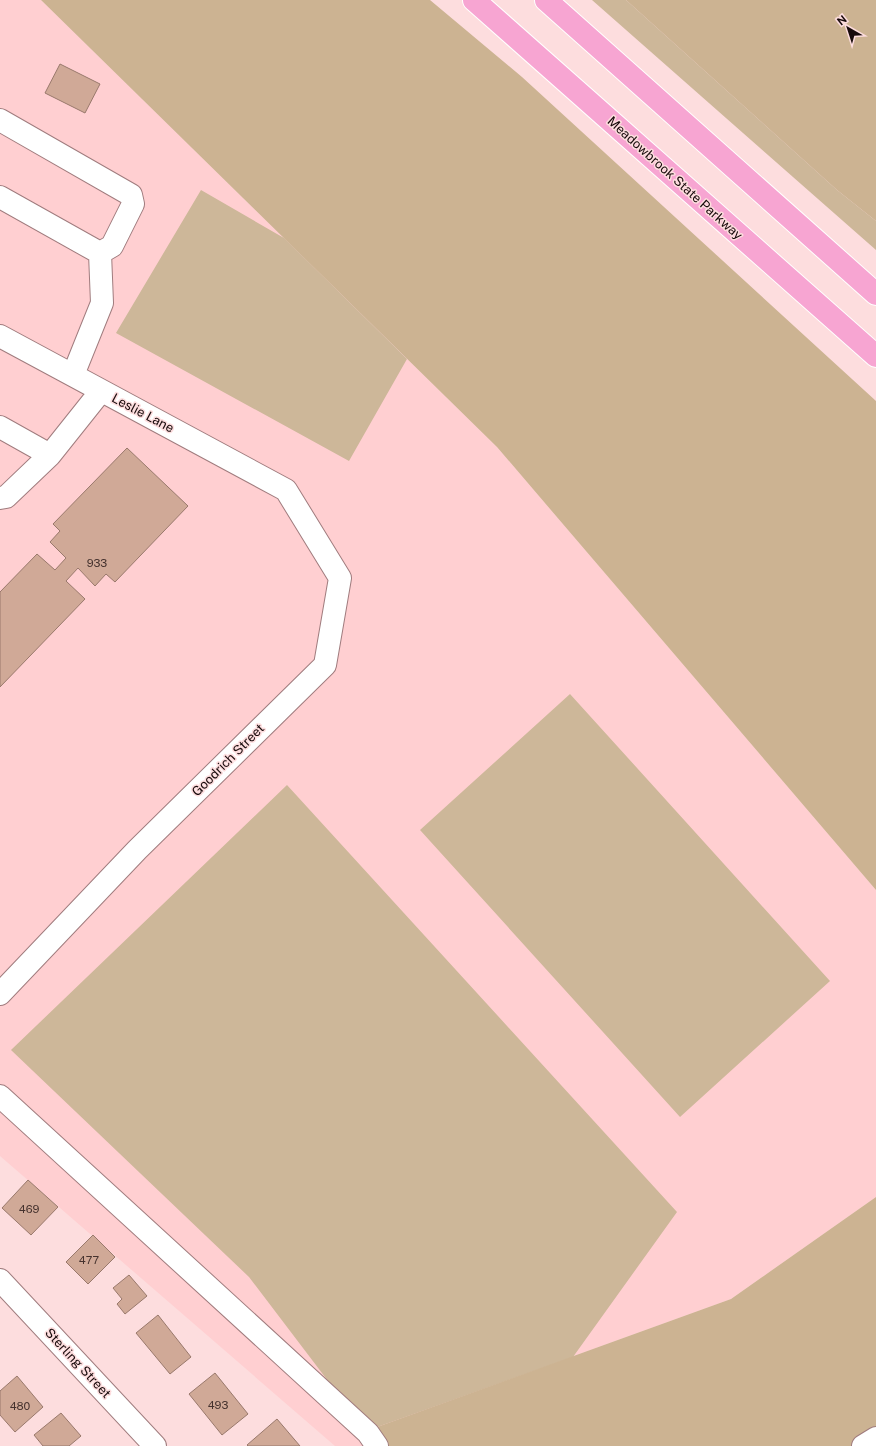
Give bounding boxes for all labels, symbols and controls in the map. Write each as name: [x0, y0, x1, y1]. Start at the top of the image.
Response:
north arrow: [828, 8, 868, 48]
text: N: [835, 13, 849, 28]
street label: Meadowbrook State Parkway: [604, 113, 746, 243]
street label: Leslie Lane: [109, 390, 177, 436]
house number: 933: [87, 557, 107, 569]
street label: Goodrich Street: [189, 721, 267, 799]
house number: 469: [19, 1203, 39, 1215]
house number: 477: [79, 1254, 100, 1266]
street label: Sterling Street: [42, 1325, 114, 1401]
house number: 493: [208, 1399, 228, 1411]
house number: 480: [10, 1400, 31, 1412]

